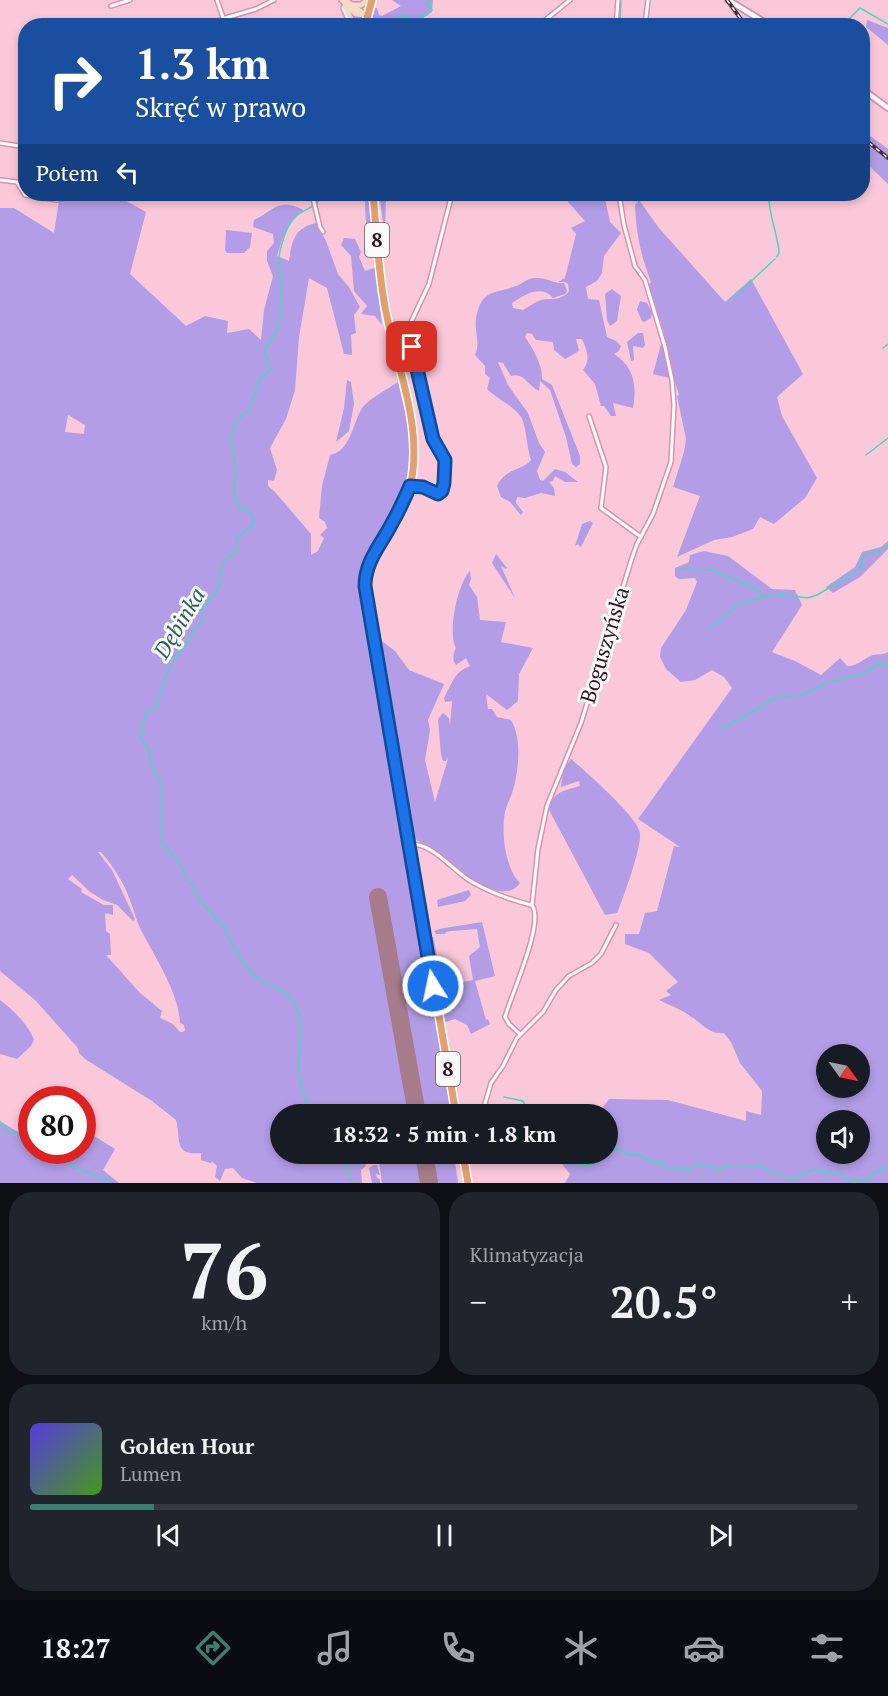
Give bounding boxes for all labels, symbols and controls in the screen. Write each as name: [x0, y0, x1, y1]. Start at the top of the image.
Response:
text: 1.3 km: [135, 35, 270, 91]
icon: right: [36, 42, 114, 120]
text: Skręć w prawo: [135, 89, 306, 125]
icon: left: [111, 156, 144, 189]
text: Potem: [36, 158, 99, 187]
road number: 8: [365, 223, 389, 257]
pin: [386, 321, 437, 372]
icon: arrive: [395, 330, 428, 363]
water label: Dębinka: [146, 582, 211, 664]
street label: Boguszyńska: [573, 583, 635, 706]
position arrow: [401, 954, 465, 1018]
north arrow: [816, 1044, 870, 1098]
map controls: [816, 1044, 870, 1164]
road number: 8: [436, 1052, 460, 1086]
speed limit sign: 80: [18, 1086, 96, 1164]
button: sound: [816, 1110, 870, 1164]
text: 18:32 · 5 min · 1.8 km: [332, 1119, 556, 1148]
text: 76: [180, 1218, 268, 1321]
text: Klimatyzacja: [470, 1241, 584, 1268]
text: 20.5°: [610, 1271, 718, 1331]
text: −: [470, 1280, 487, 1323]
text: +: [840, 1280, 858, 1323]
text: km/h: [201, 1309, 247, 1336]
text: Golden Hour: [120, 1431, 254, 1460]
text: Lumen: [120, 1460, 182, 1487]
icon: previous: [152, 1519, 185, 1552]
icon: pause: [428, 1519, 461, 1552]
icon: next: [704, 1519, 737, 1552]
icon: directions: [192, 1627, 234, 1669]
icon: music: [314, 1627, 356, 1669]
icon: phone: [437, 1627, 479, 1669]
icon: climate: [560, 1627, 602, 1669]
icon: car: [683, 1627, 725, 1669]
icon: filters: [806, 1627, 848, 1669]
text: 18:27: [40, 1630, 111, 1666]

